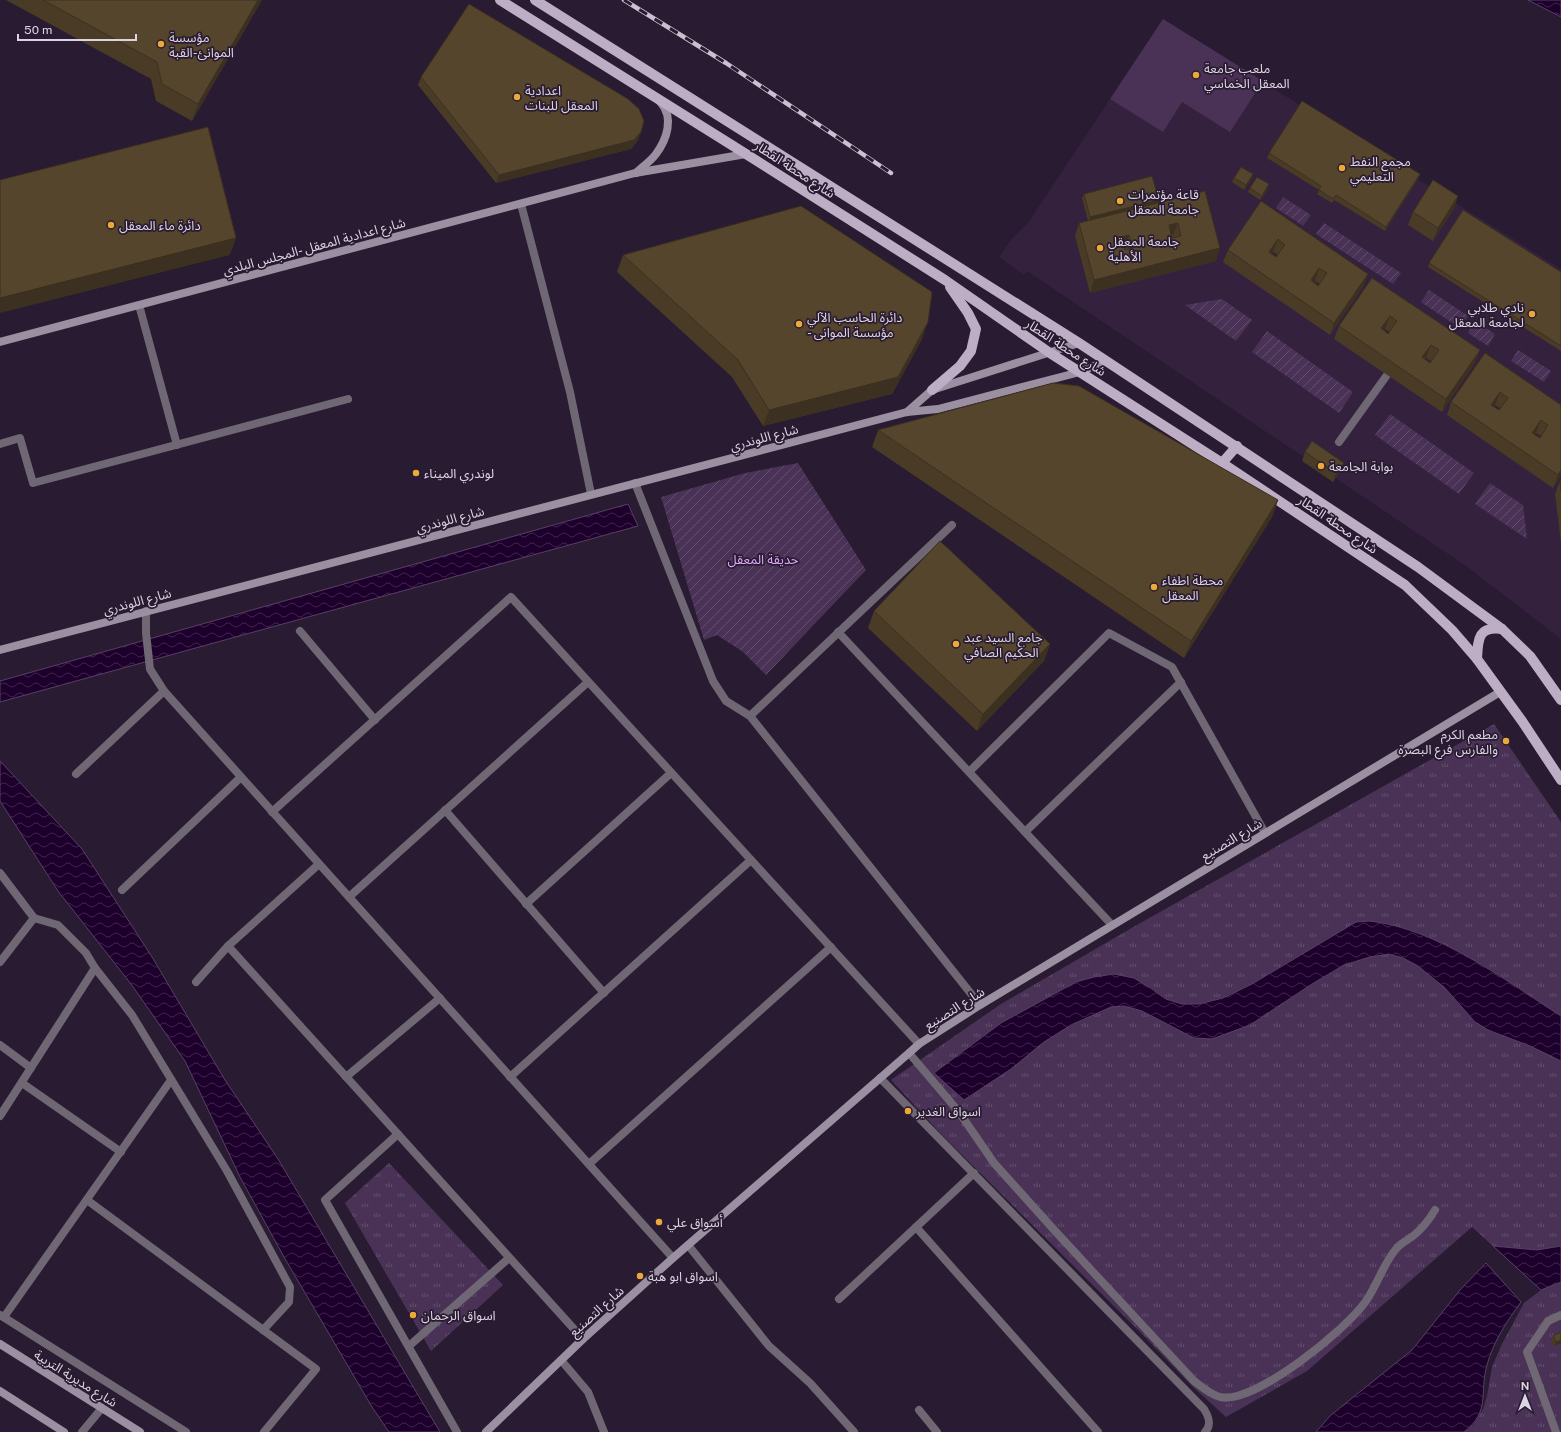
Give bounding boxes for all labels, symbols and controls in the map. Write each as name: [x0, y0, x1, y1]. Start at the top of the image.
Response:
scale bar: [18, 16, 136, 42]
text: 50 m: [24, 23, 52, 37]
place label: مؤسسة الموانئ-القبة: [169, 30, 234, 61]
marker: مؤسسة الموانئ-القبة: [156, 39, 166, 49]
place label: ملعب جامعة المعقل الخماسي: [1204, 61, 1290, 94]
marker: ملعب جامعة المعقل الخماسي: [1191, 70, 1201, 80]
place label: اعدادية المعقل للبنات: [525, 83, 598, 114]
marker: اعدادية المعقل للبنات: [512, 92, 522, 102]
street label: شارع محطة القطار: [749, 137, 838, 204]
place label: مجمع النفط التعليمي: [1350, 154, 1411, 187]
marker: مجمع النفط التعليمي: [1337, 163, 1347, 173]
place label: قاعة مؤتمرات جامعة المعقل: [1128, 187, 1200, 218]
marker: قاعة مؤتمرات جامعة المعقل: [1115, 196, 1125, 206]
street label: شارع اعدادية المعقل -المجلس البلدي: [221, 215, 408, 281]
place label: دائرة ماء المعقل: [119, 218, 201, 234]
marker: دائرة ماء المعقل: [106, 220, 116, 230]
place label: جامعة المعقل الأهلية: [1108, 234, 1180, 264]
marker: جامعة المعقل الأهلية: [1095, 243, 1105, 253]
place label: نادي طلابي لجامعة المعقل: [1449, 300, 1524, 331]
marker: نادي طلابي لجامعة المعقل: [1527, 309, 1537, 319]
place label: دائرة الحاسب الآلي - مؤسسة الموانى: [807, 310, 903, 341]
street label: شارع محطة القطار: [1020, 315, 1109, 382]
marker: دائرة الحاسب الآلي - مؤسسة الموانى: [794, 319, 804, 329]
street label: شارع اللوندري: [728, 421, 801, 457]
place label: بوابة الجامعة: [1329, 459, 1393, 474]
marker: بوابة الجامعة: [1316, 461, 1326, 471]
place label: لوندري الميناء: [424, 466, 494, 484]
marker: لوندري الميناء: [411, 468, 421, 478]
street label: شارع محطة القطار: [1292, 492, 1380, 559]
street label: شارع اللوندري: [414, 503, 487, 539]
park label: حديقة المعقل: [727, 552, 799, 568]
place label: محطة اطفاء المعقل: [1162, 573, 1223, 604]
marker: محطة اطفاء المعقل: [1149, 582, 1159, 592]
street label: شارع اللوندري: [101, 585, 174, 621]
place label: جامع السيد عبد الحكيم الصافي: [964, 630, 1043, 663]
marker: جامع السيد عبد الحكيم الصافي: [951, 639, 961, 649]
place label: مطعم الكرم والفارس فرع البصرة: [1398, 727, 1498, 760]
marker: مطعم الكرم والفارس فرع البصرة: [1501, 736, 1511, 746]
street label: شارع التصنيع: [1198, 815, 1266, 866]
street label: شارع التصنيع: [921, 984, 989, 1035]
place label: اسواق الغدير: [915, 1104, 981, 1119]
marker: اسواق الغدير: [903, 1106, 913, 1116]
place label: أسواق علي: [667, 1214, 723, 1233]
marker: أسواق علي: [654, 1217, 664, 1227]
place label: اسواق ابو هبة: [648, 1269, 718, 1284]
marker: اسواق ابو هبة: [635, 1271, 645, 1281]
street label: شارع التصنيع: [566, 1283, 629, 1342]
place label: اسواق الرحمان: [421, 1308, 496, 1324]
marker: اسواق الرحمان: [408, 1310, 418, 1320]
street label: شارع مديرية التربية: [30, 1347, 120, 1412]
north arrow: [1505, 1376, 1545, 1416]
text: N: [1521, 1380, 1529, 1392]

